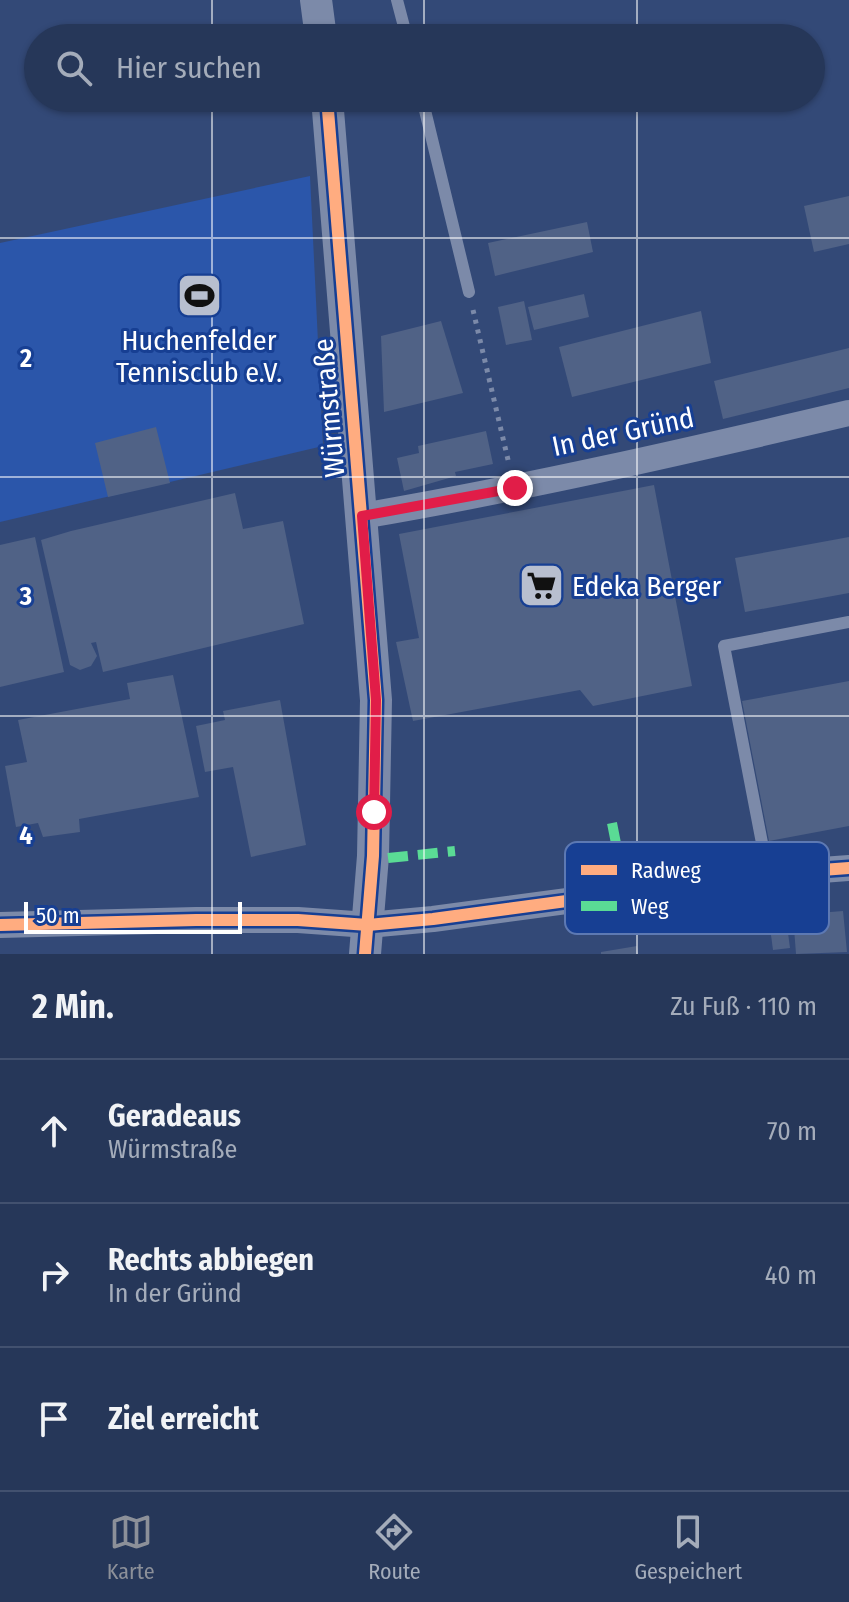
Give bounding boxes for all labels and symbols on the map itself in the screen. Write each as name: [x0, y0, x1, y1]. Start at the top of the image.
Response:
sports icon: Huchenfelder Tennisclub e.V.: [175, 271, 223, 319]
place label: Huchenfelder Tennisclub e.V.: [116, 324, 282, 389]
street label: Würmstraße: [306, 337, 352, 479]
text: 2: [19, 343, 32, 374]
street label: In der Gründ: [549, 401, 697, 463]
route end: [497, 470, 533, 506]
supermarket icon: Edeka Berger: [517, 562, 565, 610]
place label: Edeka Berger: [572, 570, 721, 603]
text: 3: [19, 581, 32, 612]
route start: [356, 794, 392, 830]
text: 4: [19, 820, 33, 851]
legend: [565, 842, 829, 934]
text: Radweg: [631, 857, 702, 884]
text: Weg: [631, 893, 669, 920]
scale bar: [24, 898, 242, 934]

